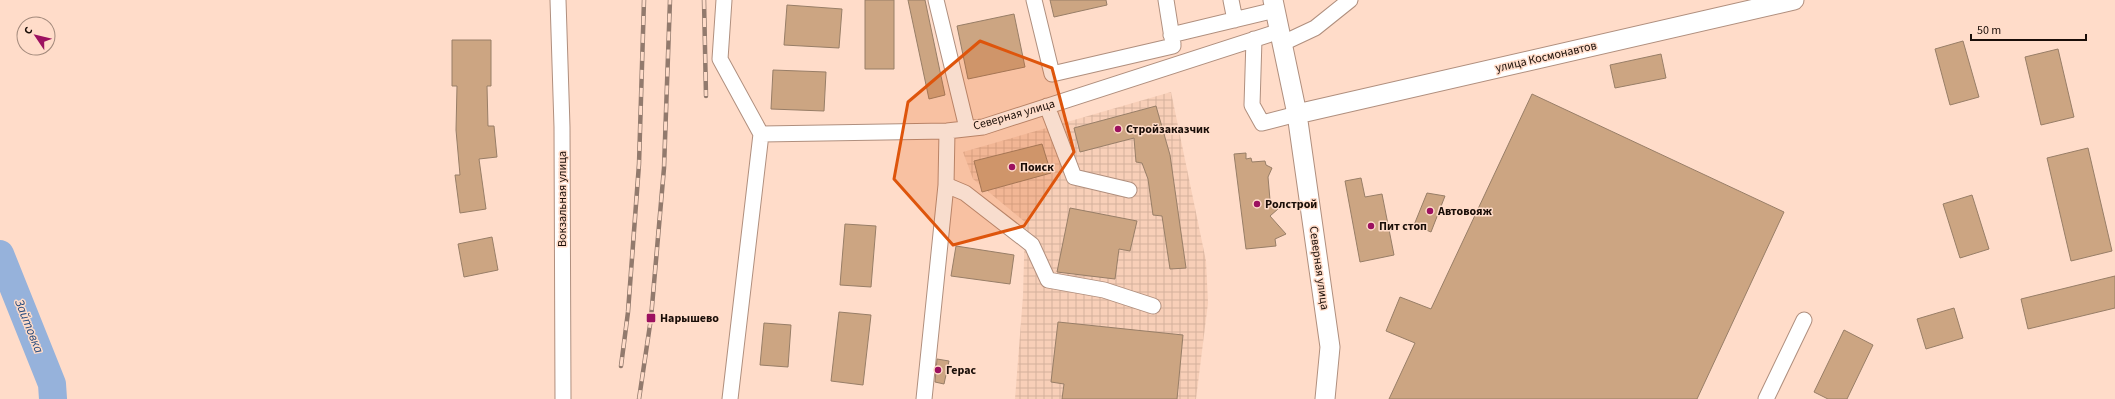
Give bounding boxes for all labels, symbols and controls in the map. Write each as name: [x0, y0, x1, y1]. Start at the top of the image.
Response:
north arrow: [16, 16, 56, 56]
scale bar: [1971, 16, 2086, 42]
text: 50 m: [1977, 22, 2001, 39]
text: С: [20, 23, 37, 37]
street label: улица Космонавтов: [1494, 37, 1598, 77]
street label: Северная улица: [971, 95, 1057, 135]
place label: Стройзаказчик: [1126, 121, 1210, 138]
marker: Стройзаказчик: [1113, 124, 1123, 134]
street label: Вокзальная улица: [554, 151, 571, 247]
place label: Поиск: [1020, 159, 1054, 176]
marker: Поиск: [1007, 162, 1017, 172]
place label: Ролстрой: [1265, 196, 1317, 213]
marker: Ролстрой: [1252, 199, 1262, 209]
place label: Автовояж: [1437, 203, 1493, 220]
marker: Автовояж: [1425, 206, 1435, 216]
place label: Пит стоп: [1379, 218, 1427, 235]
marker: Пит стоп: [1366, 221, 1376, 231]
street label: Северная улица: [1305, 225, 1333, 311]
water label: Зайтовка: [10, 296, 48, 356]
place label: Нарышево: [660, 310, 719, 327]
marker: Нарышево: [645, 312, 657, 324]
place label: Герас: [946, 362, 976, 379]
marker: Герас: [933, 365, 943, 375]

